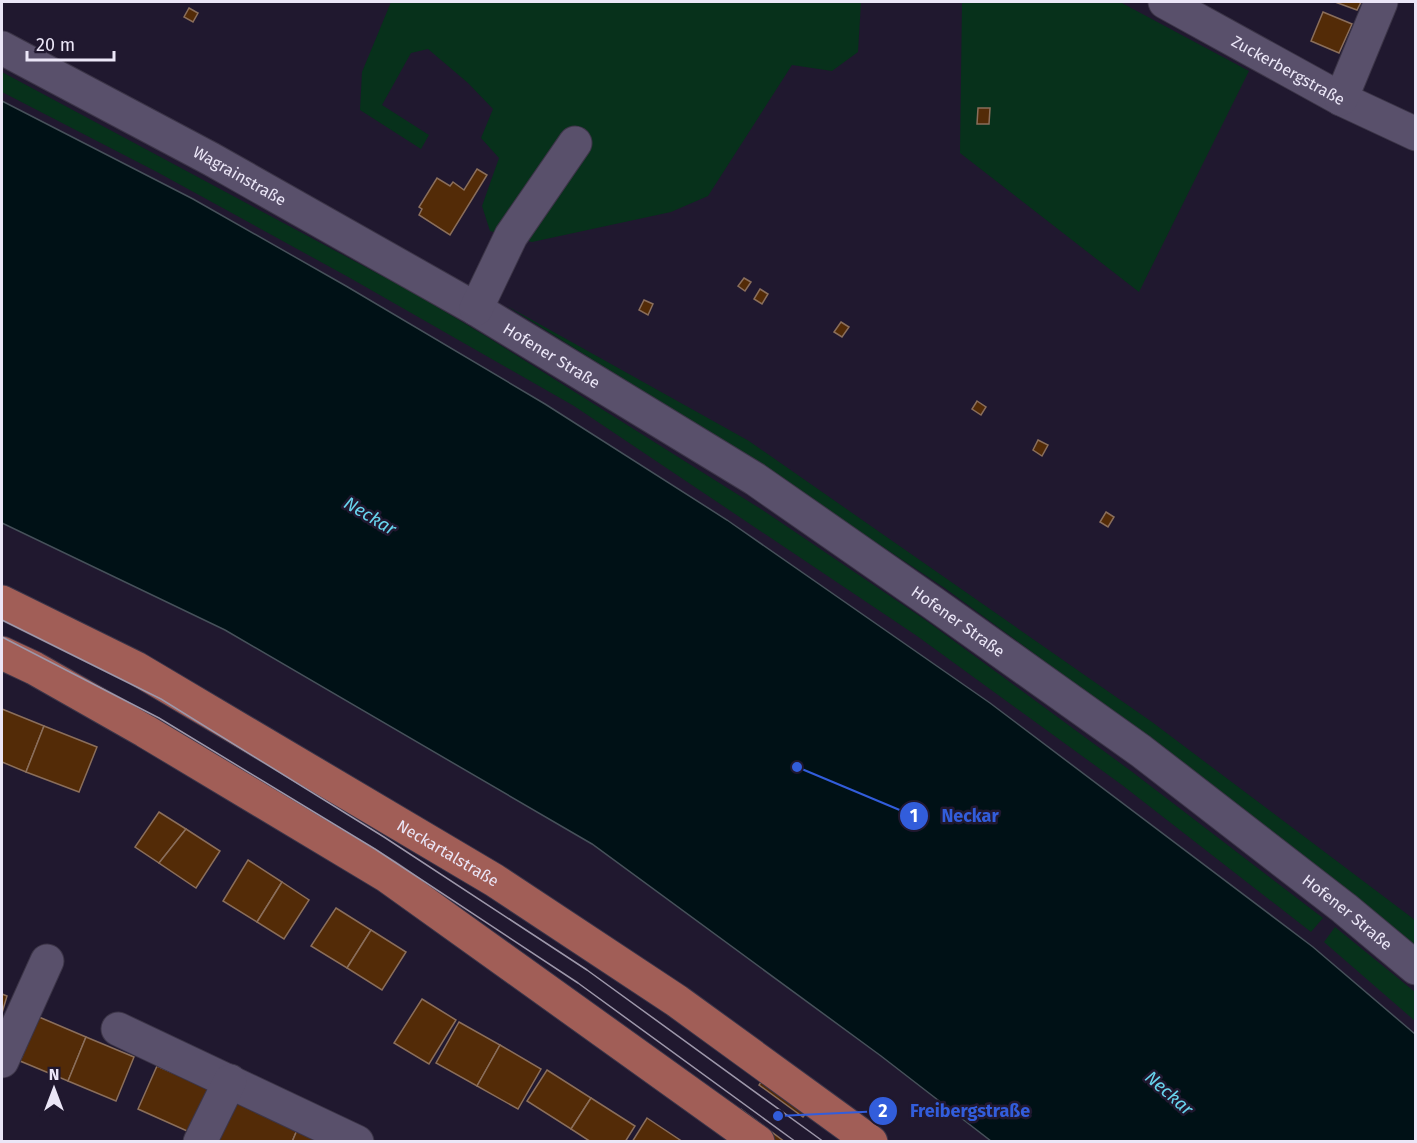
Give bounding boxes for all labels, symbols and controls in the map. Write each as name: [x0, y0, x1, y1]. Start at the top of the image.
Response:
scale bar: [27, 24, 114, 62]
street label: Zuckerbergstraße: [1229, 31, 1348, 109]
text: 20 m: [36, 34, 75, 56]
street label: Wagrainstraße: [190, 142, 290, 209]
street label: Hofener Straße: [500, 319, 604, 392]
water label: Neckar: [340, 492, 401, 541]
street label: Hofener Straße: [908, 582, 1009, 661]
callout: Neckar: [899, 798, 1010, 834]
text: 1: [910, 805, 918, 827]
text: Neckar: [941, 805, 999, 827]
street label: Neckartalstraße: [394, 815, 502, 890]
street label: Hofener Straße: [1299, 870, 1396, 954]
north arrow: [24, 1059, 84, 1119]
text: N: [49, 1065, 59, 1084]
water label: Neckar: [1140, 1066, 1199, 1121]
callout: Freibergstraße: [868, 1093, 1042, 1129]
text: 2: [878, 1100, 888, 1122]
text: Freibergstraße: [910, 1100, 1030, 1122]

